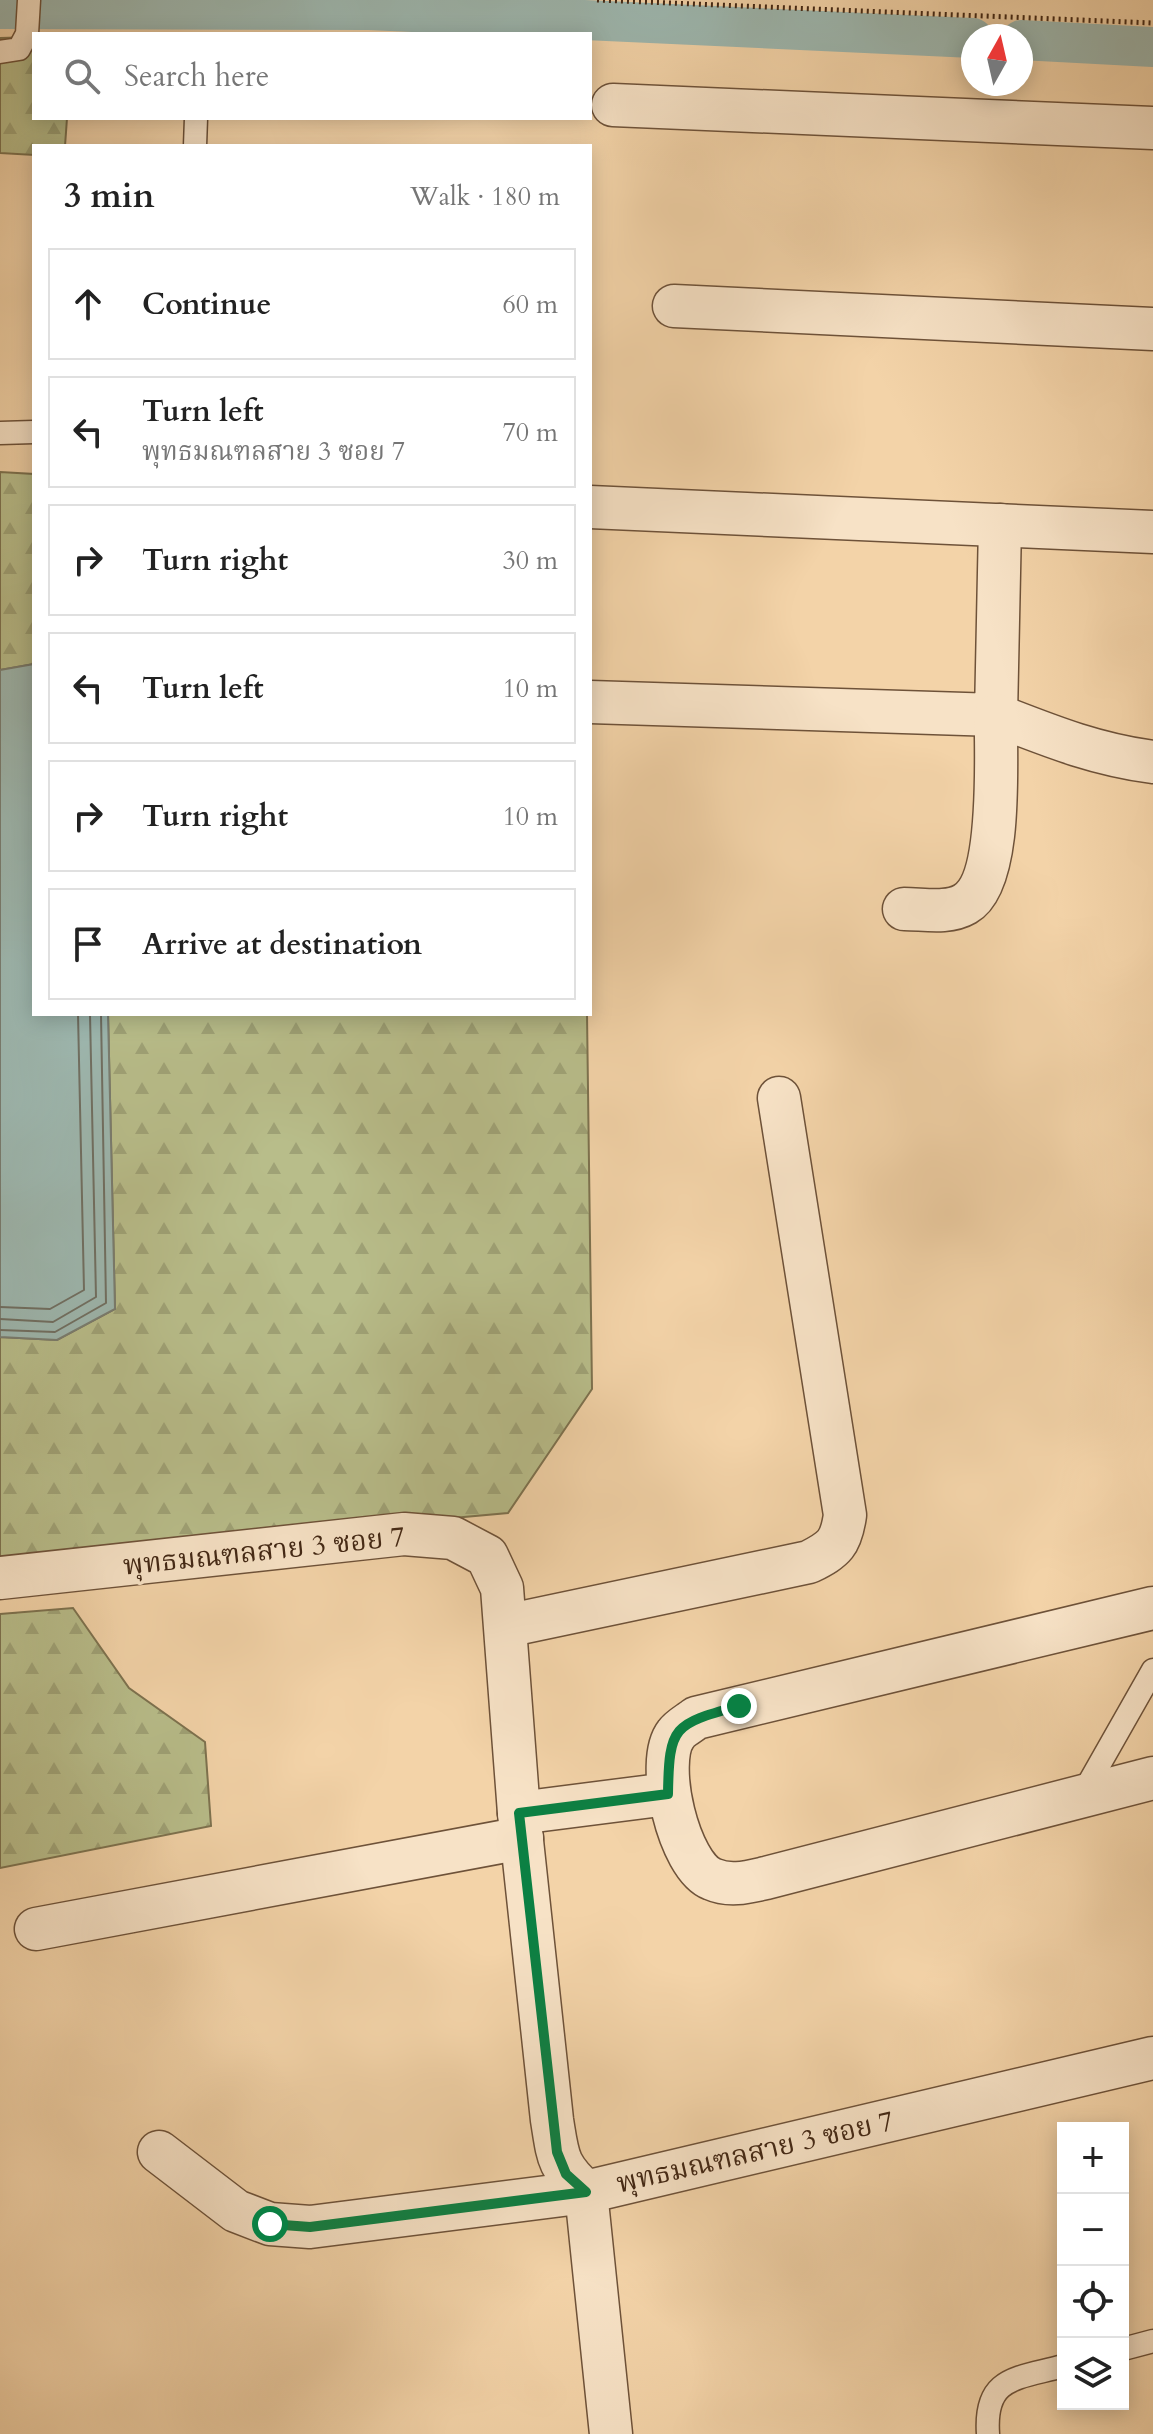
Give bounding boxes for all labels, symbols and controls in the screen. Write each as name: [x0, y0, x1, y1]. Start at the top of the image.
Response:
north arrow: [961, 24, 1033, 96]
search box: [32, 32, 592, 120]
icon: search: [60, 54, 104, 98]
text: Search here: [124, 56, 269, 97]
text: 3 min: [64, 173, 155, 219]
text: Walk · 180 m: [410, 179, 560, 214]
icon: ahead: [66, 282, 110, 326]
text: Continue: [142, 284, 271, 325]
text: 60 m: [502, 287, 558, 322]
text: Turn left: [142, 391, 264, 432]
icon: left: [66, 410, 110, 454]
text: 70 m: [502, 415, 558, 450]
text: พุทธมณฑลสาย 3 ซอย 7: [142, 434, 405, 469]
icon: right: [66, 538, 110, 582]
text: Turn right: [142, 540, 288, 581]
text: 30 m: [502, 543, 558, 578]
icon: left: [66, 666, 110, 710]
text: Turn left: [142, 668, 264, 709]
text: 10 m: [502, 671, 558, 706]
icon: right: [66, 794, 110, 838]
text: Turn right: [142, 796, 288, 837]
text: 10 m: [502, 799, 558, 834]
icon: arrive: [66, 922, 110, 966]
text: Arrive at destination: [142, 924, 422, 965]
street label: พุทธมณฑลสาย 3 ซอย 7: [121, 1517, 407, 1585]
route end: [721, 1688, 757, 1724]
street label: พุทธมณฑลสาย 3 ซอย 7: [613, 2102, 897, 2202]
map controls: [1057, 2122, 1129, 2410]
button: +: [1057, 2122, 1129, 2194]
button: −: [1057, 2194, 1129, 2266]
route start: [252, 2206, 288, 2242]
button: locate: [1057, 2266, 1129, 2338]
button: layers: [1057, 2338, 1129, 2410]

